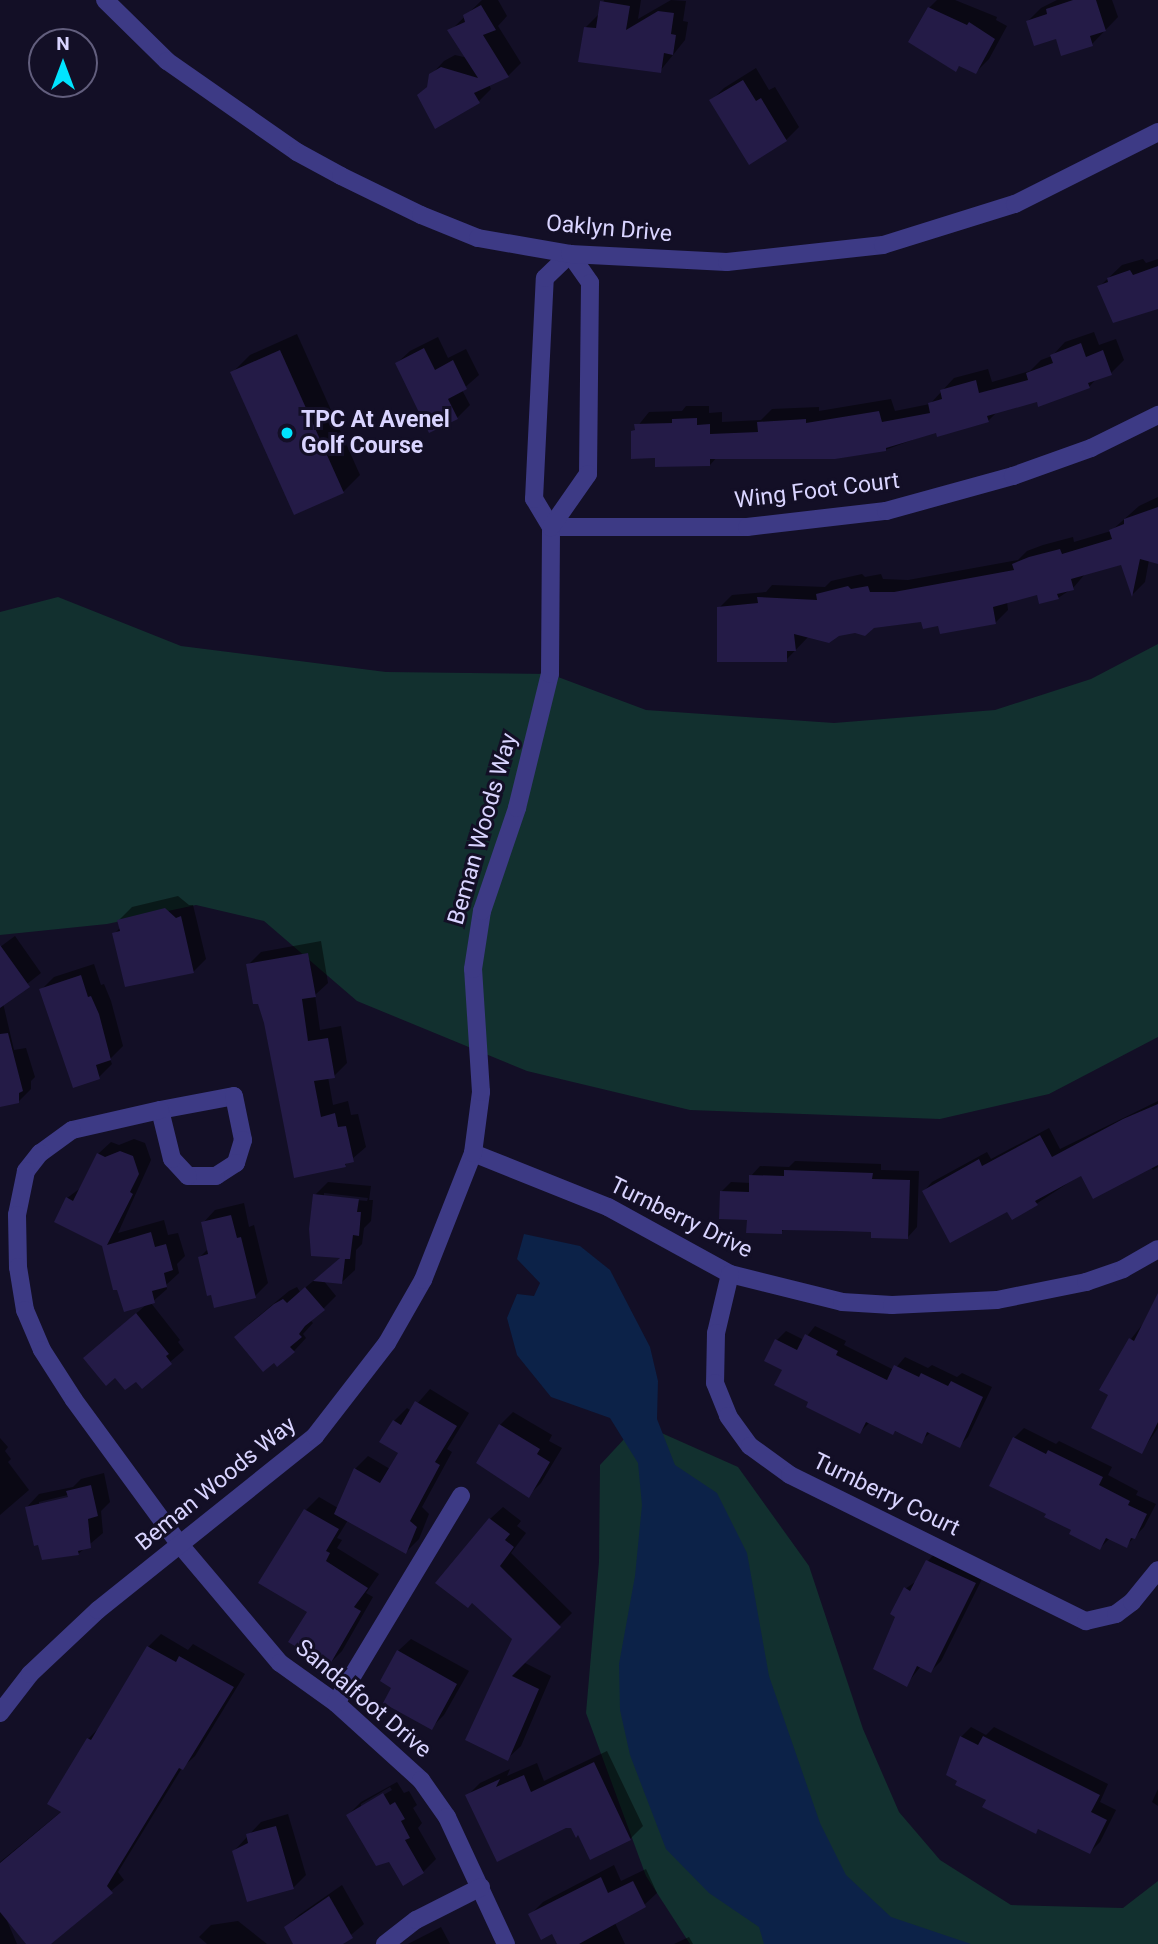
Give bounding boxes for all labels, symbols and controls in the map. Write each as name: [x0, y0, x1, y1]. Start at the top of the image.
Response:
north arrow: [28, 28, 98, 98]
text: N: [56, 32, 70, 55]
street label: Oaklyn Drive: [545, 210, 673, 248]
place label: TPC At Avenel Golf Course: [301, 406, 450, 460]
marker: TPC At Avenel Golf Course: [279, 425, 295, 441]
street label: Wing Foot Court: [733, 467, 901, 515]
street label: Beman Woods Way: [442, 730, 524, 928]
street label: Turnberry Drive: [605, 1172, 757, 1264]
street label: Beman Woods Way: [130, 1411, 302, 1557]
street label: Turnberry Court: [808, 1448, 964, 1542]
street label: Sandalfoot Drive: [289, 1634, 437, 1764]

